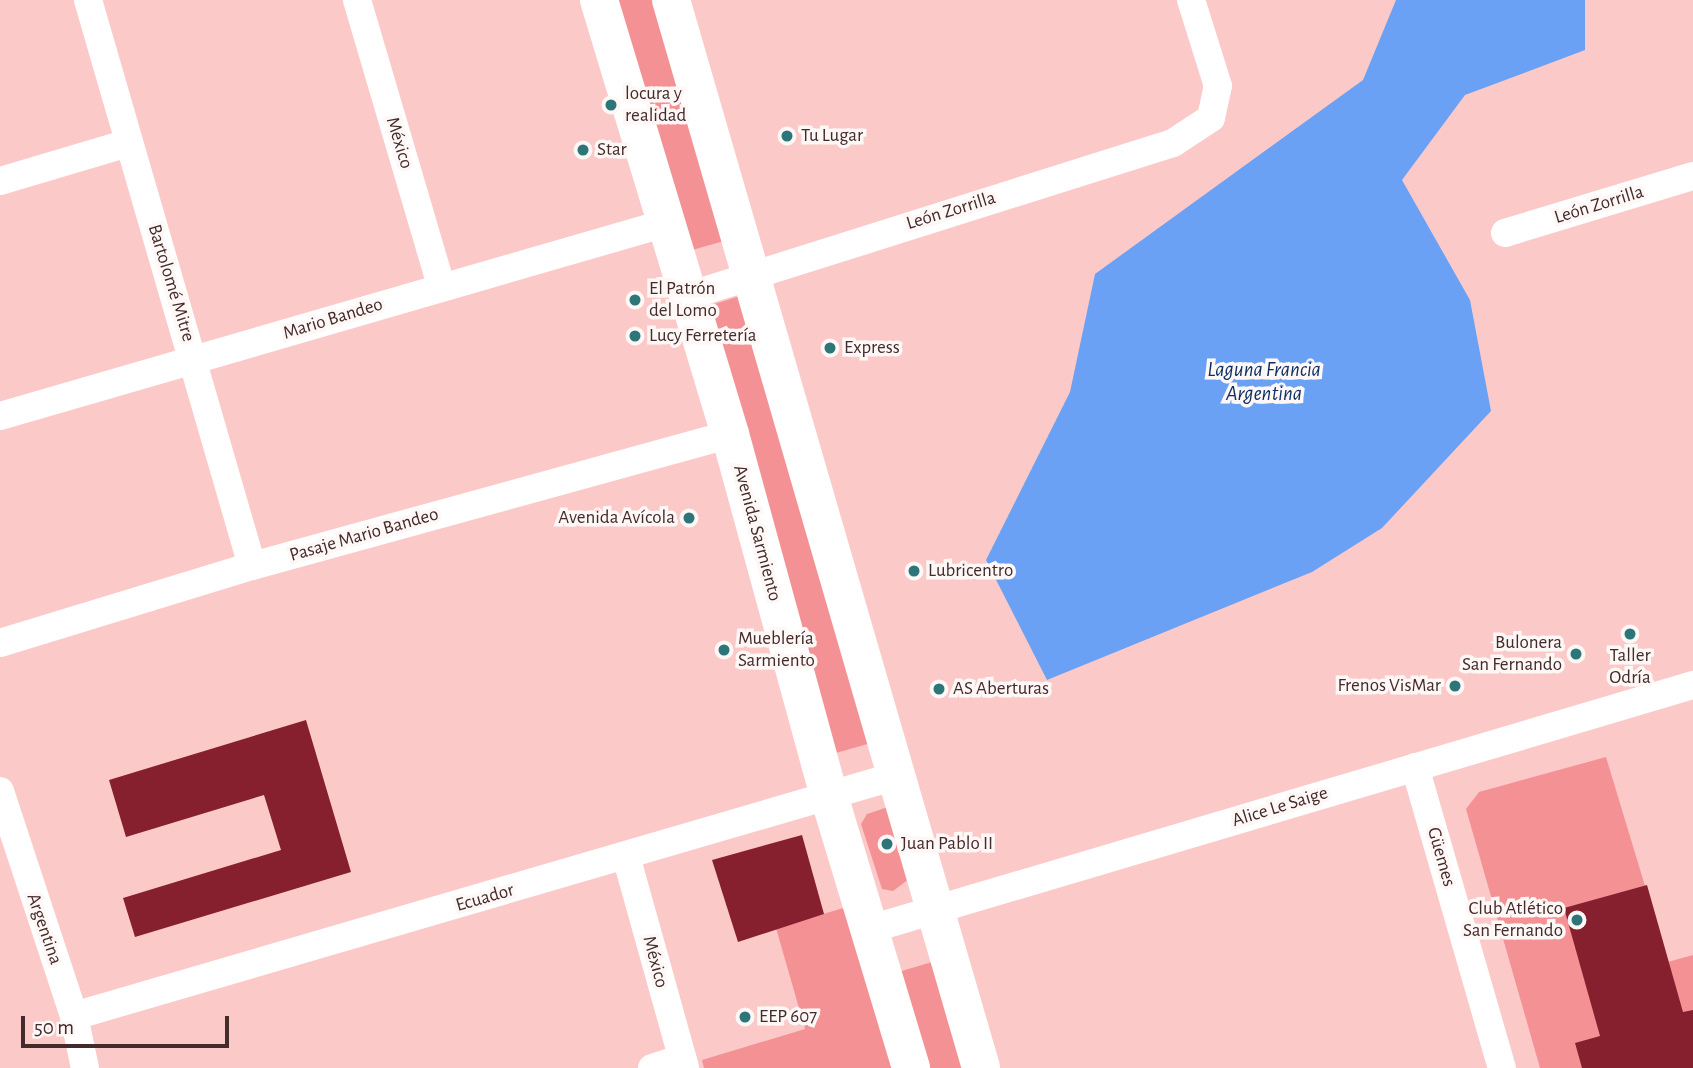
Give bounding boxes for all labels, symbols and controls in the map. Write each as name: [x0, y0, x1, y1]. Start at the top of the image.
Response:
place label: locura y realidad: [625, 83, 686, 127]
marker: locura y realidad: [603, 97, 619, 113]
street label: México: [380, 114, 418, 172]
place label: Tu Lugar: [801, 125, 863, 147]
marker: Tu Lugar: [779, 128, 795, 144]
place label: Star: [597, 139, 627, 161]
marker: Star: [575, 142, 591, 158]
street label: León Zorrilla: [1552, 181, 1646, 229]
street label: León Zorrilla: [904, 187, 998, 235]
street label: Bartolomé Mitre: [142, 222, 200, 344]
place label: El Patrón del Lomo: [649, 278, 717, 322]
marker: El Patrón del Lomo: [627, 292, 643, 308]
street label: Mario Bandeo: [280, 293, 386, 345]
place label: Lucy Ferretería: [649, 325, 757, 347]
marker: Lucy Ferretería: [627, 328, 643, 344]
place label: Express: [844, 337, 900, 359]
marker: Express: [822, 340, 838, 356]
water label: Laguna Francia Argentina: [1207, 357, 1321, 407]
street label: Avenida Sarmiento: [728, 462, 786, 604]
street label: Pasaje Mario Bandeo: [287, 503, 441, 567]
place label: Avenida Avícola: [558, 507, 675, 529]
marker: Avenida Avícola: [681, 510, 697, 526]
place label: Lubricentro: [928, 560, 1013, 582]
marker: Lubricentro: [906, 563, 922, 579]
marker: Taller Odría: [1622, 626, 1638, 642]
place label: Mueblería Sarmiento: [738, 628, 815, 672]
place label: Bulonera San Fernando: [1462, 632, 1562, 676]
marker: Mueblería Sarmiento: [716, 642, 732, 658]
place label: Taller Odría: [1609, 645, 1651, 689]
marker: Bulonera San Fernando: [1568, 646, 1584, 662]
place label: Frenos VisMar: [1337, 675, 1441, 697]
place label: AS Aberturas: [953, 678, 1049, 700]
marker: Frenos VisMar: [1447, 678, 1463, 694]
marker: AS Aberturas: [931, 681, 947, 697]
street label: Alice Le Saige: [1229, 782, 1331, 832]
street label: Güemes: [1422, 825, 1460, 889]
place label: Juan Pablo II: [901, 833, 993, 855]
marker: Juan Pablo II: [879, 836, 895, 852]
street label: Ecuador: [453, 879, 517, 917]
street label: Argentina: [21, 890, 67, 968]
place label: Club Atlético San Fernando: [1463, 898, 1563, 942]
marker: Club Atlético San Fernando: [1569, 912, 1585, 928]
street label: México: [637, 934, 673, 990]
scale bar: [24, 1002, 233, 1046]
place label: EEP 607: [759, 1006, 817, 1028]
marker: EEP 607: [737, 1009, 753, 1025]
text: 50 m: [34, 1017, 74, 1038]

